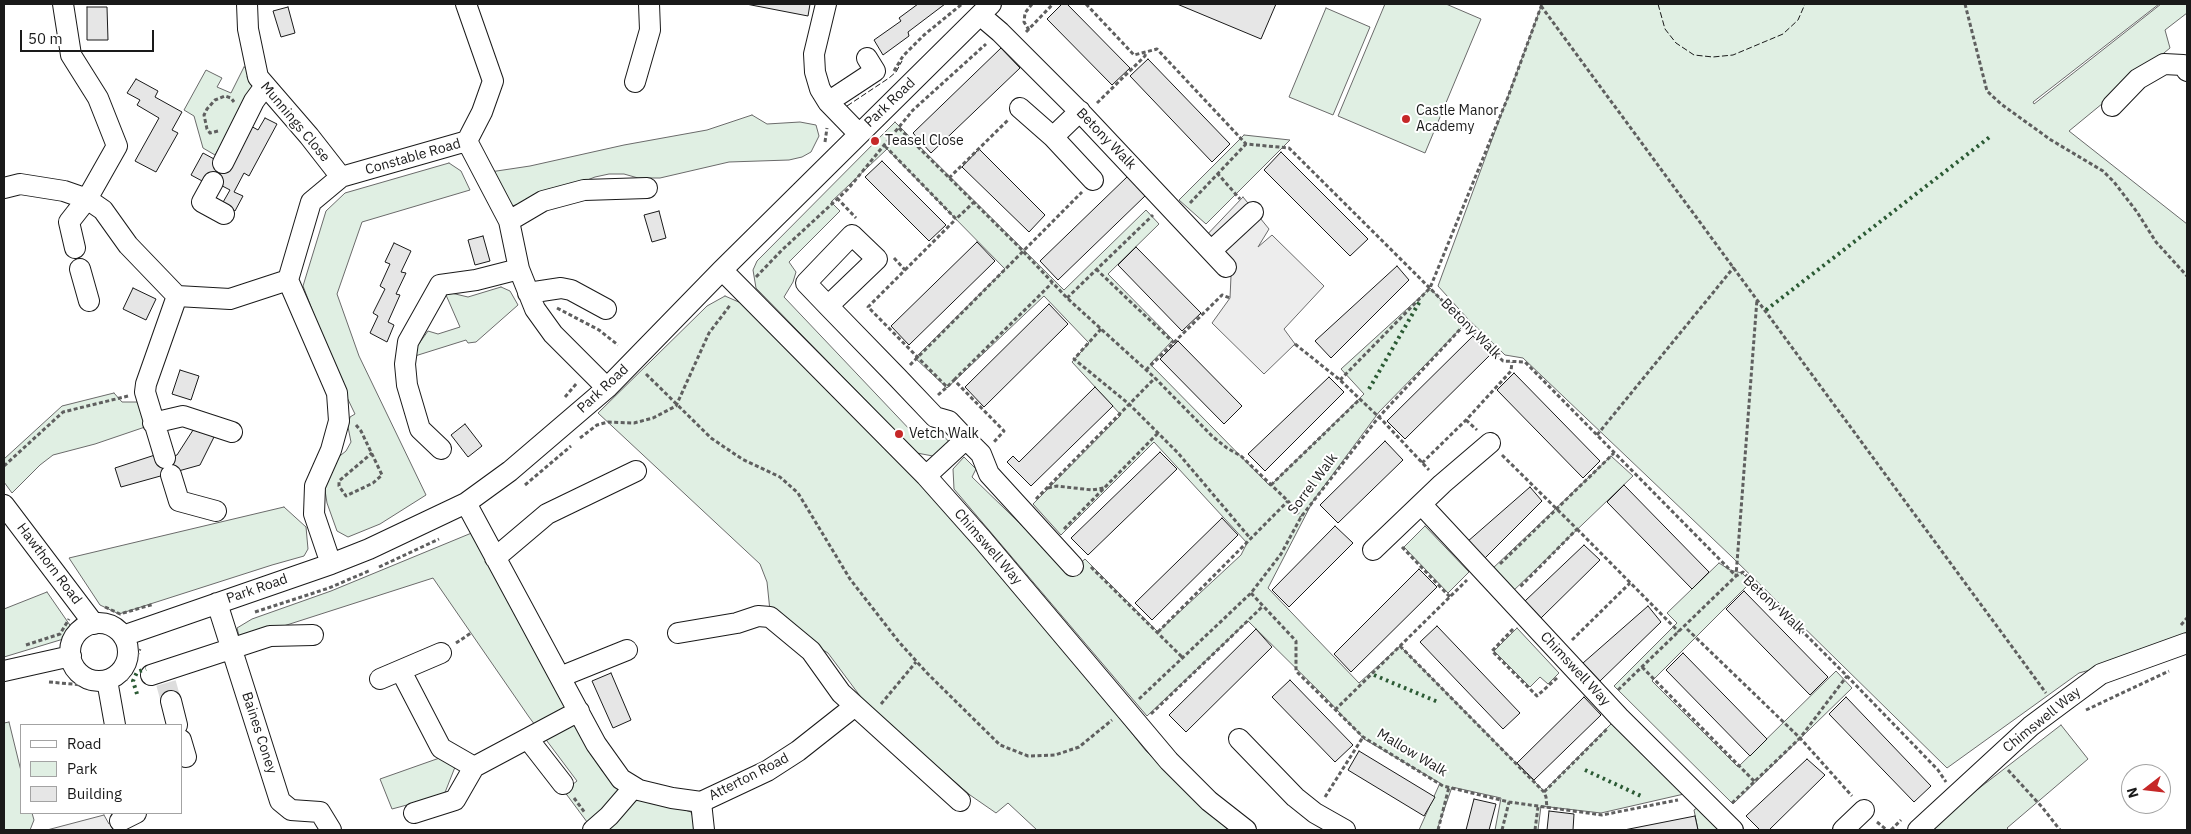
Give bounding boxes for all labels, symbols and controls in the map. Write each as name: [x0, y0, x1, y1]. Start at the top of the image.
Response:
scale bar: [22, 20, 156, 52]
text: 50 m: [28, 29, 63, 48]
street label: Park Road: [861, 75, 919, 131]
street label: Munnings Close: [257, 79, 333, 165]
place label: Castle Manor Academy: [1416, 103, 1498, 136]
street label: Betony Walk: [1073, 105, 1139, 173]
marker: Castle Manor Academy: [1400, 113, 1412, 125]
place label: Teasel Close: [885, 133, 964, 149]
street label: Constable Road: [363, 135, 463, 179]
marker: Teasel Close: [869, 135, 881, 147]
street label: Betony Walk: [1437, 295, 1505, 363]
street label: Park Road: [574, 361, 632, 417]
place label: Vetch Walk: [909, 426, 979, 442]
marker: Vetch Walk: [893, 428, 905, 440]
street label: Sorrel Walk: [1285, 450, 1341, 518]
street label: Chimswell Way: [950, 506, 1026, 588]
street label: Hawthorn Road: [13, 520, 85, 608]
street label: Park Road: [224, 571, 290, 607]
street label: Betony Walk: [1740, 572, 1808, 638]
street label: Chimswell Way: [1536, 629, 1614, 709]
street label: Chimswell Way: [2000, 684, 2084, 756]
street label: Baines Coney: [238, 690, 280, 776]
legend: [20, 724, 182, 814]
street label: Mallow Walk: [1374, 725, 1450, 781]
text: Road: [67, 734, 102, 753]
street label: Atterton Road: [706, 750, 792, 804]
text: Park: [67, 759, 97, 778]
north arrow: [2121, 764, 2171, 814]
text: Building: [67, 784, 122, 803]
text: N: [2122, 786, 2143, 800]

